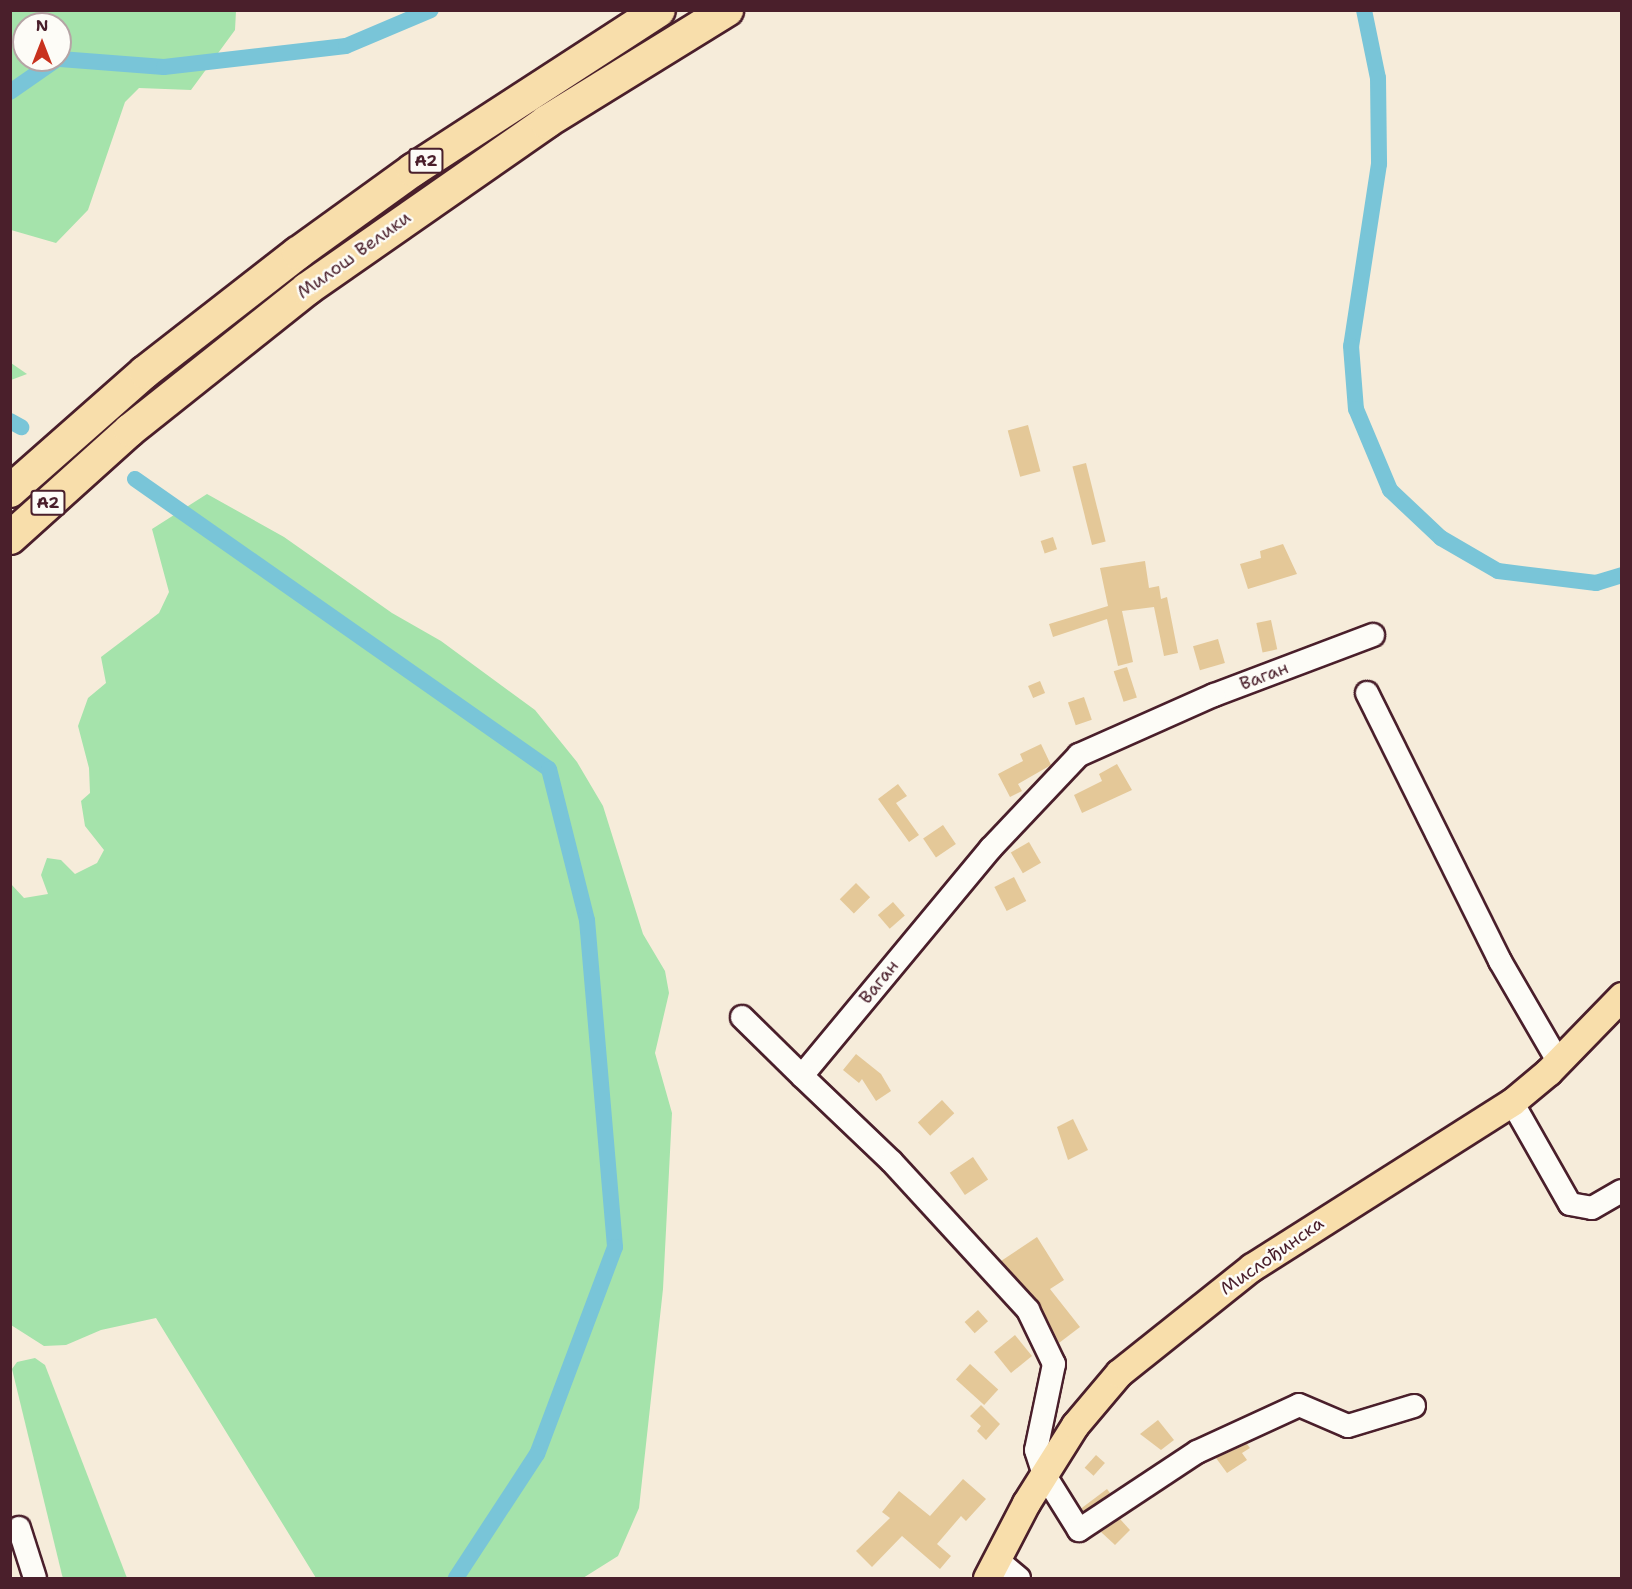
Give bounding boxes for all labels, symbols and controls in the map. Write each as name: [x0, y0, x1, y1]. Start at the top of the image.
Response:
north arrow: [12, 12, 72, 72]
text: N: [36, 15, 48, 36]
road number: A2: [408, 148, 444, 174]
street label: Милош Велики: [293, 206, 415, 304]
road number: A2: [30, 490, 66, 516]
street label: Ваган: [1237, 657, 1291, 695]
street label: Ваган: [855, 956, 903, 1008]
street label: Мислођинска: [1216, 1212, 1328, 1300]

